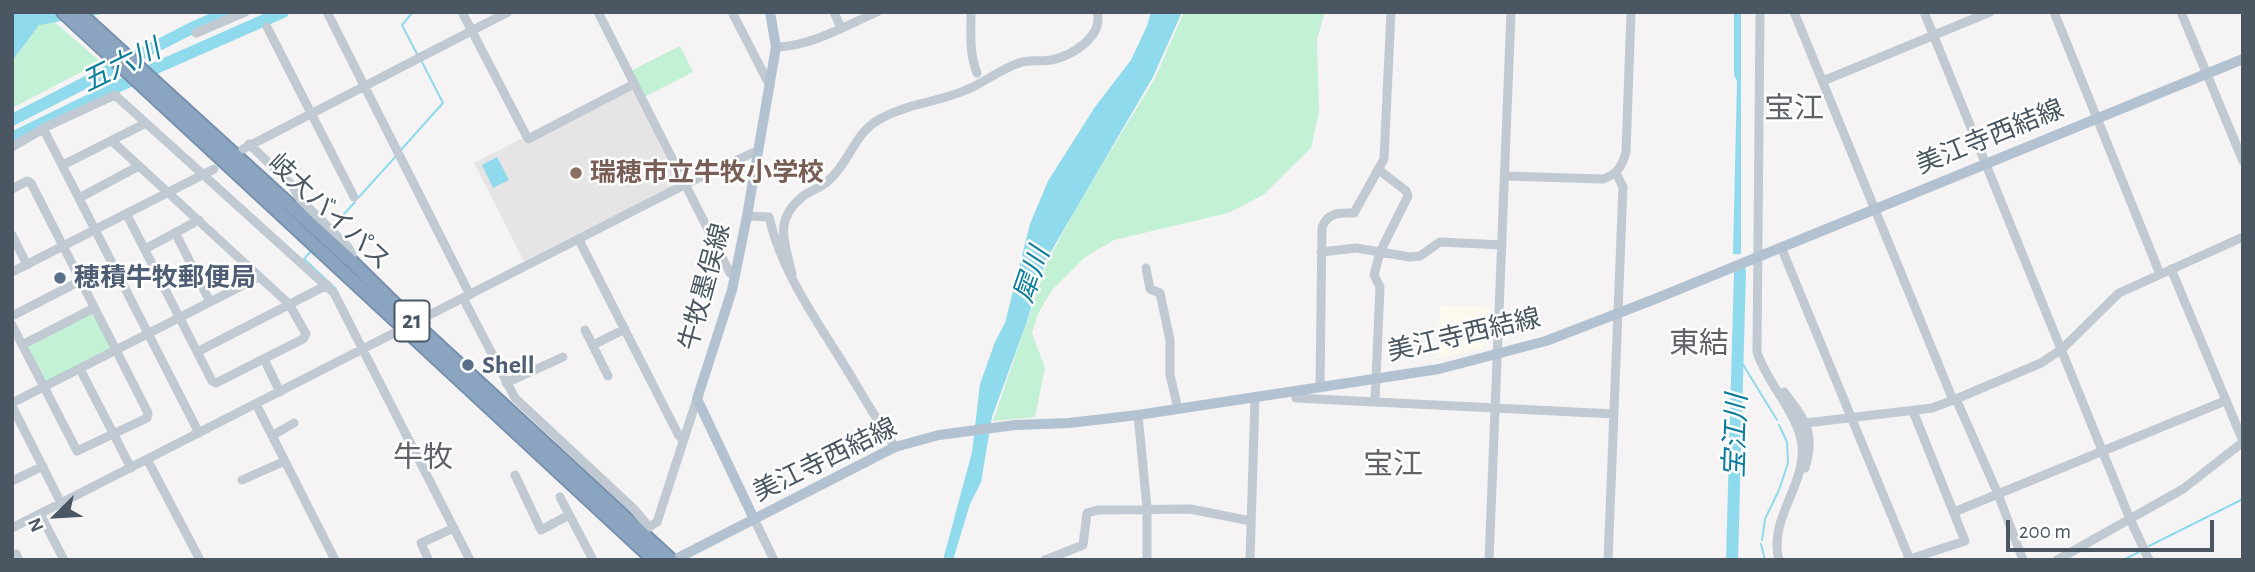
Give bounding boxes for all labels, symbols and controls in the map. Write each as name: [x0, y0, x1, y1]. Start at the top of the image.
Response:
water label: 五六川: [76, 32, 166, 100]
district label: 宝江: [1764, 91, 1824, 127]
street label: 美江寺西結線: [1912, 93, 2068, 181]
street label: 岐大バイパス: [261, 147, 397, 277]
place label: 瑞穂市立牛牧小学校: [590, 157, 824, 189]
marker: 瑞穂市立牛牧小学校: [568, 165, 584, 181]
street label: 牛牧墨俣線: [673, 220, 737, 354]
water label: 犀川: [1007, 243, 1057, 307]
place label: 穂積牛牧郵便局: [74, 262, 256, 294]
marker: 穂積牛牧郵便局: [52, 270, 68, 286]
road number: 21: [394, 300, 430, 342]
street label: 美江寺西結線: [1384, 302, 1544, 368]
district label: 東結: [1669, 326, 1729, 362]
place label: Shell: [482, 349, 534, 381]
marker: Shell: [460, 357, 476, 373]
water label: 宝江川: [1718, 393, 1754, 479]
street label: 美江寺西結線: [748, 412, 902, 508]
district label: 牛牧: [393, 440, 453, 476]
district label: 宝江: [1363, 447, 1423, 483]
north arrow: [21, 481, 91, 551]
scale bar: [2010, 505, 2218, 550]
text: N: [25, 515, 48, 535]
text: 200 m: [2019, 521, 2071, 542]

